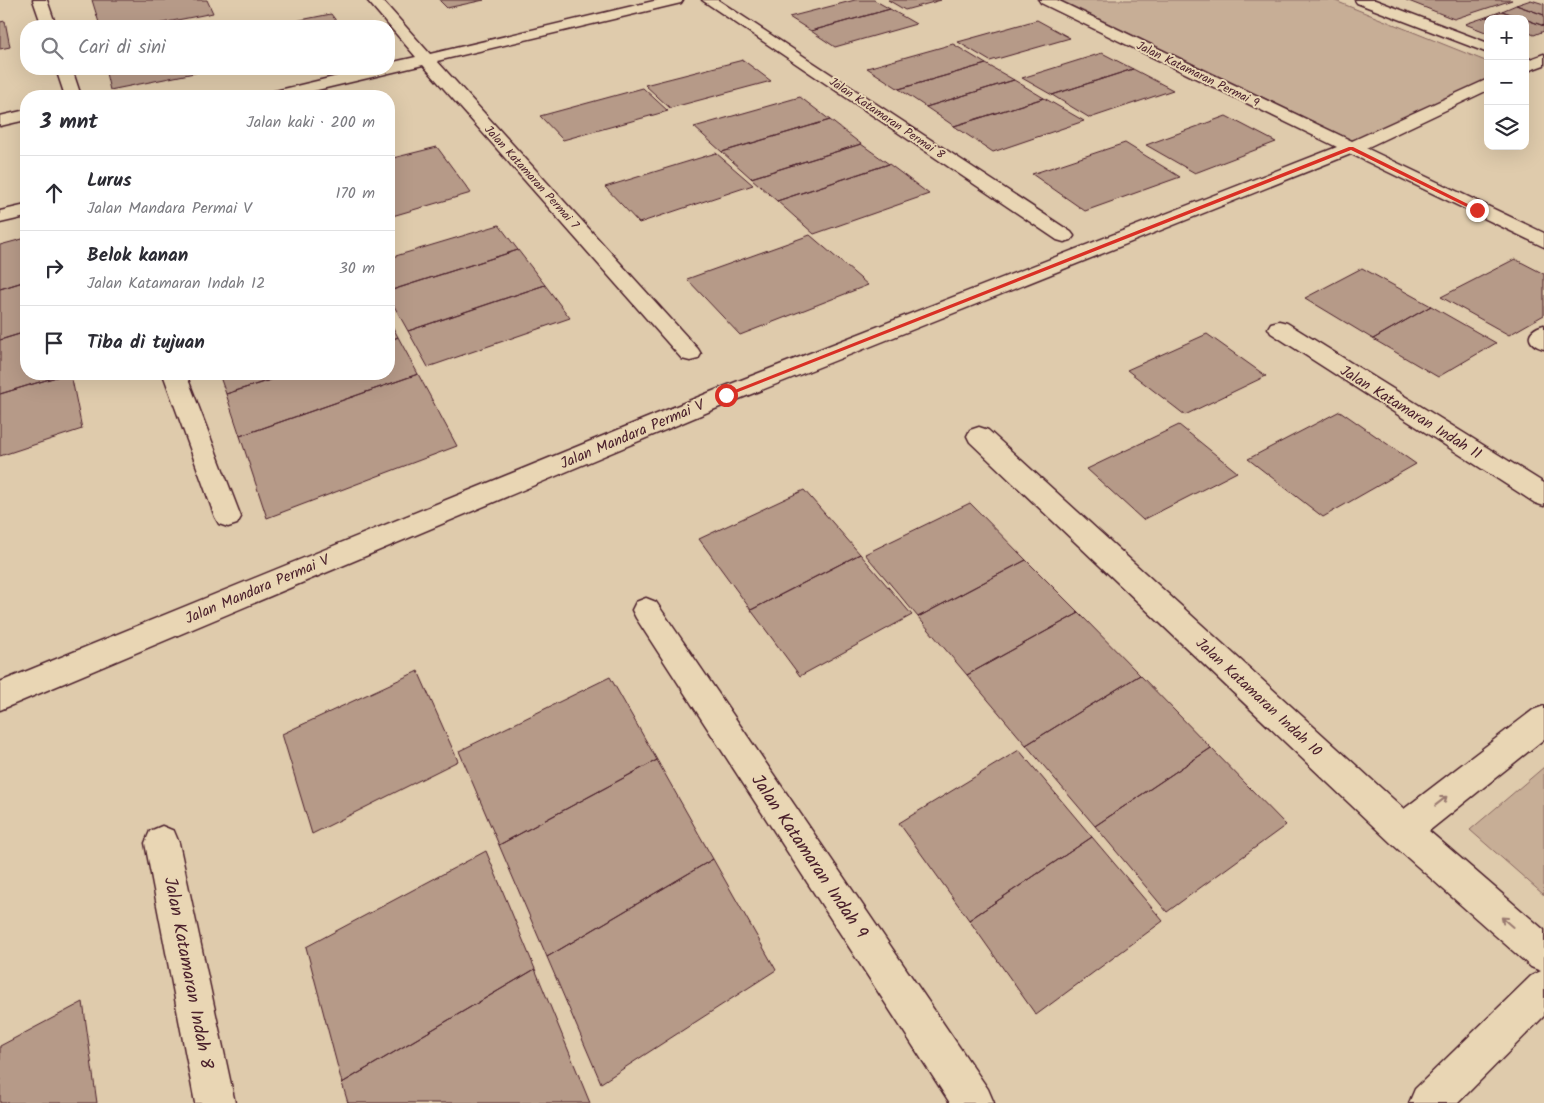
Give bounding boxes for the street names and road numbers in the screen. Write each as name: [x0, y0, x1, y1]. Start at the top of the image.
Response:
street label: Jalan Katamaran Permai 9: [1133, 36, 1263, 113]
street label: Jalan Katamaran Permai 8: [825, 73, 949, 165]
street label: Jalan Katamaran Permai 7: [480, 121, 584, 234]
street label: Jalan Katamaran Indah 11: [1335, 359, 1486, 466]
street label: Jalan Mandara Permai V: [557, 393, 709, 476]
street label: Jalan Mandara Permai V: [182, 548, 334, 631]
street label: Jalan Katamaran Indah 10: [1189, 632, 1328, 763]
street label: Jalan Katamaran Indah 9: [743, 769, 875, 945]
street label: Jalan Katamaran Indah 8: [155, 875, 220, 1072]

